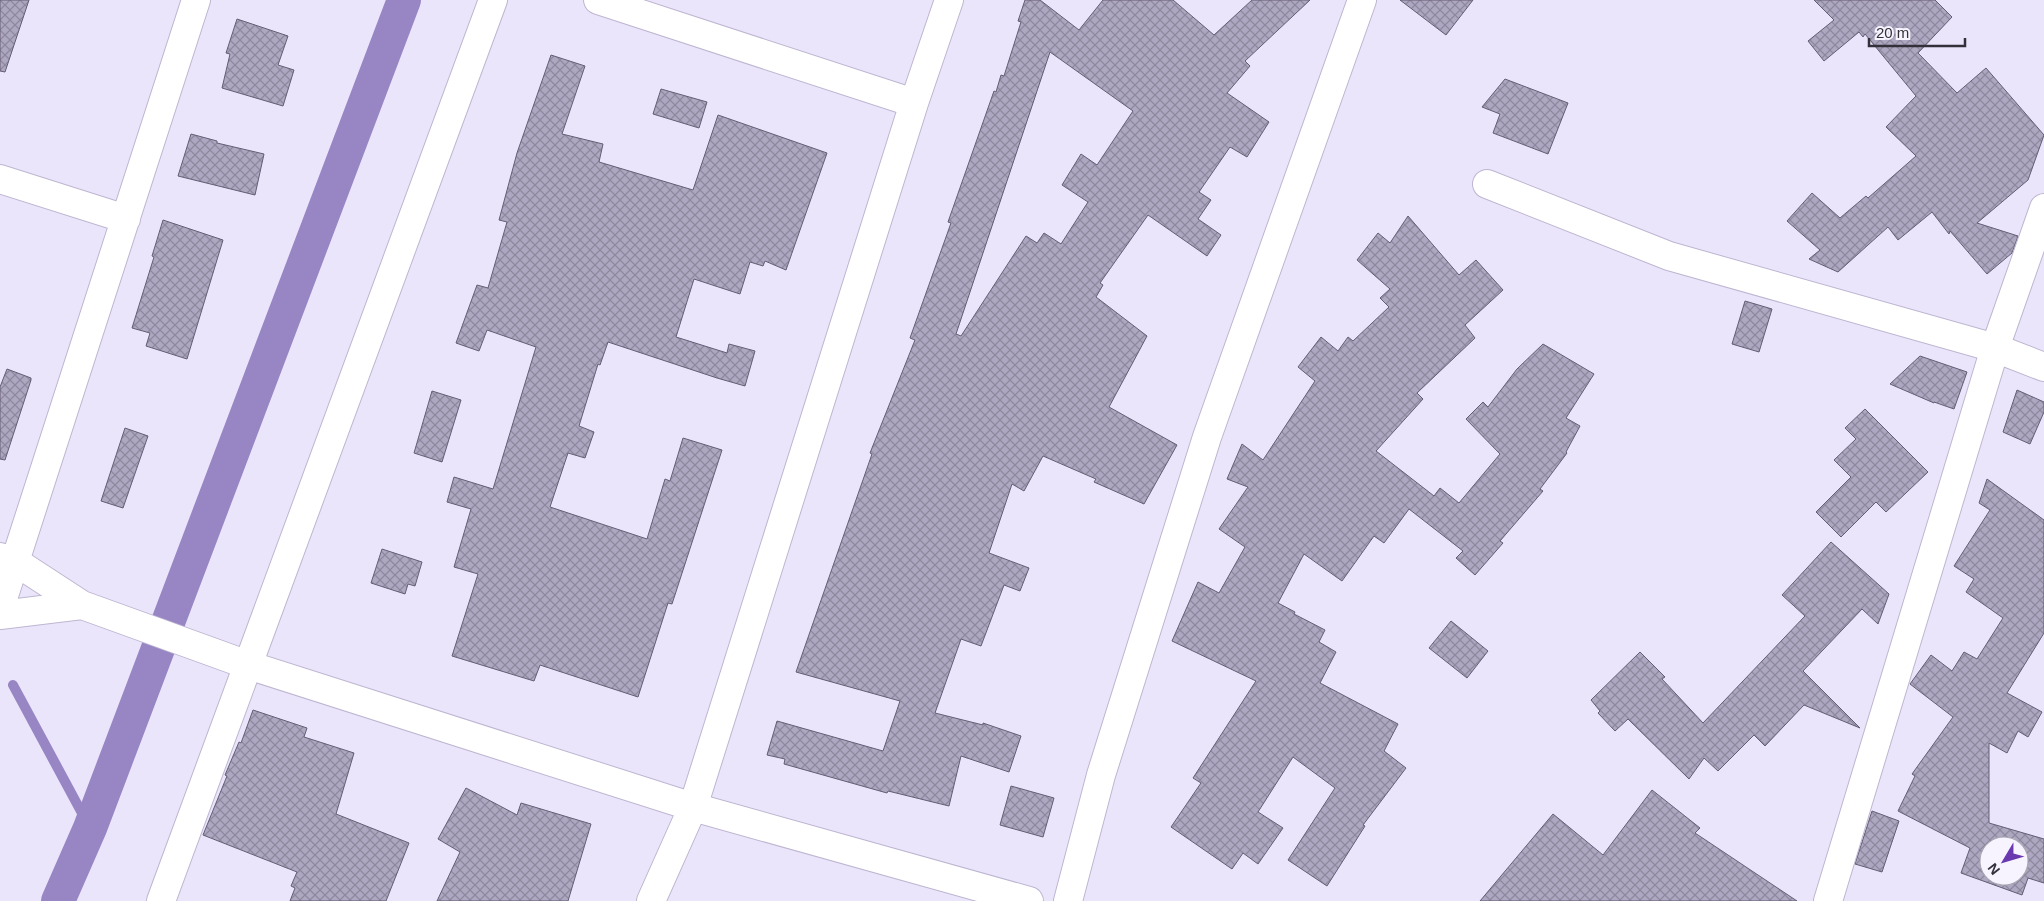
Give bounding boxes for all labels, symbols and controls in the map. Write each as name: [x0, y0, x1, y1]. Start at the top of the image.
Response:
scale bar: [1869, 15, 1965, 47]
text: 20 m: [1876, 24, 1909, 41]
north arrow: [1979, 836, 2029, 886]
text: N: [1984, 860, 2003, 878]

